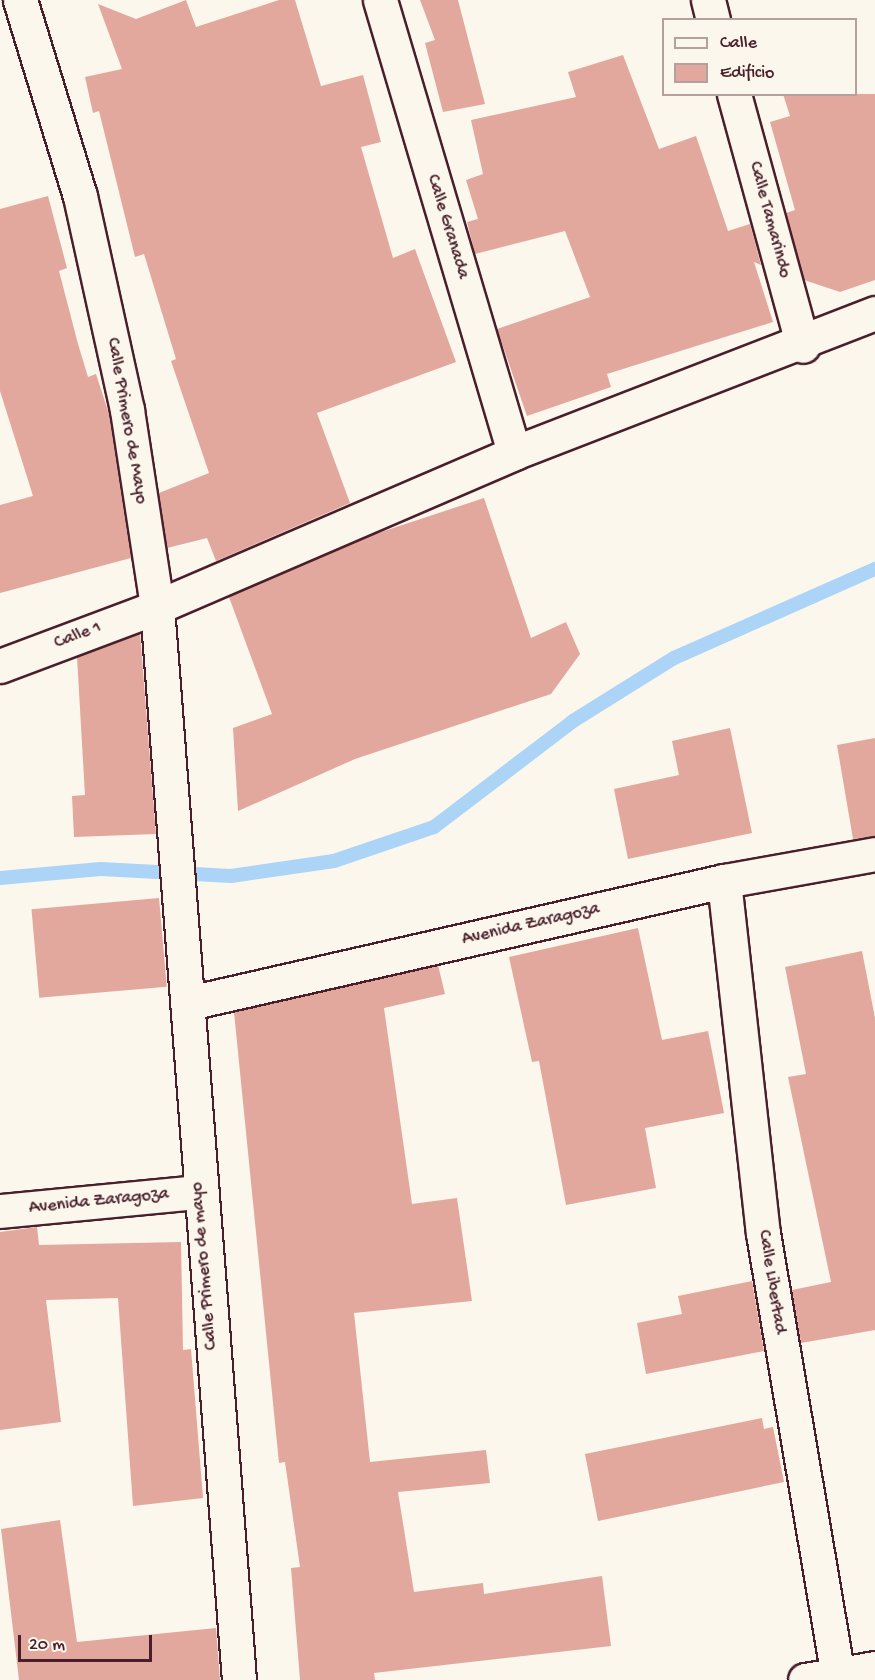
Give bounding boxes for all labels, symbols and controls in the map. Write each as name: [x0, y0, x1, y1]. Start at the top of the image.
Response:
legend: [662, 18, 857, 96]
text: Calle: [720, 33, 757, 54]
text: Edificio: [720, 63, 774, 84]
street label: Calle Tamarindo: [743, 159, 795, 281]
street label: Calle Granada: [421, 172, 473, 282]
street label: Calle Primero de Mayo: [101, 336, 151, 506]
street label: Calle 1: [51, 617, 105, 655]
street label: Avenida Zaragoza: [460, 899, 602, 951]
street label: Calle Primero de mayo: [187, 1181, 223, 1351]
street label: Avenida Zaragoza: [28, 1184, 170, 1220]
street label: Calle Libertad: [752, 1229, 790, 1335]
scale bar: [21, 1623, 154, 1661]
text: 20 m: [29, 1635, 65, 1656]

